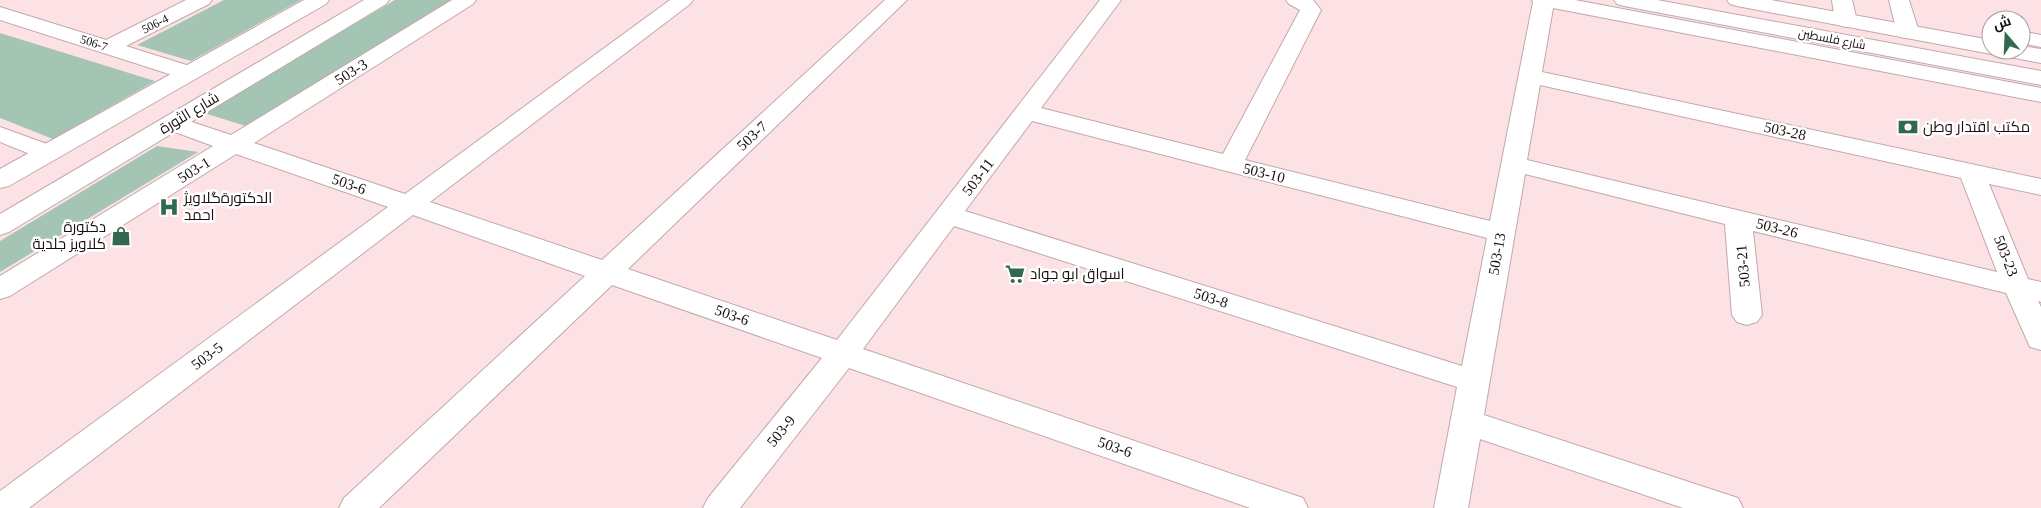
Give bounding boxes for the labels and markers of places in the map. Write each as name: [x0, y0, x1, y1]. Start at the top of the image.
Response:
bank icon: مكتب اقتدار وطن: [1897, 116, 1919, 138]
place label: مكتب اقتدار وطن: [1923, 119, 2030, 137]
place label: الدكتورةگلاويژ احمد: [183, 190, 272, 223]
hospital icon: الدكتورةگلاويژ احمد: [158, 196, 180, 218]
place label: دكتورة كلاويز جلدية: [32, 219, 106, 253]
shop icon: دكتورة كلاويز جلدية: [110, 225, 132, 247]
supermarket icon: اسواق ابو جواد: [1004, 263, 1026, 285]
place label: اسواق ابو جواد: [1030, 266, 1125, 284]

